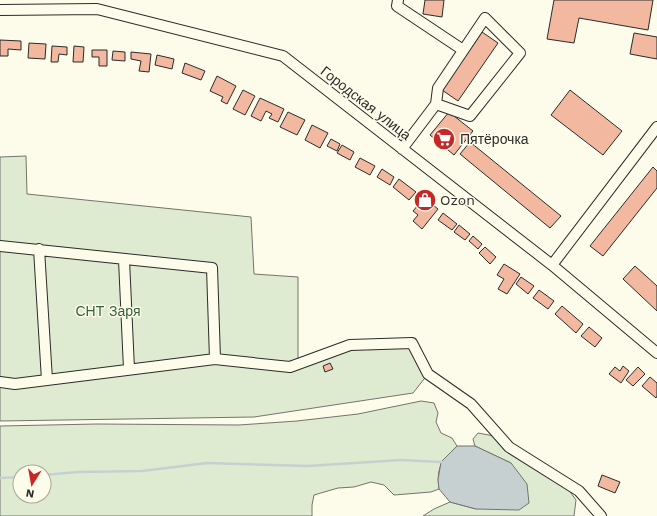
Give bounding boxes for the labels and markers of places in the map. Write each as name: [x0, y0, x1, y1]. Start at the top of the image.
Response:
supermarket icon: Пятёрочка: [431, 126, 457, 152]
place label: Пятёрочка: [460, 131, 529, 147]
shop icon: Ozon: [412, 187, 438, 213]
place label: Ozon: [440, 192, 475, 208]

